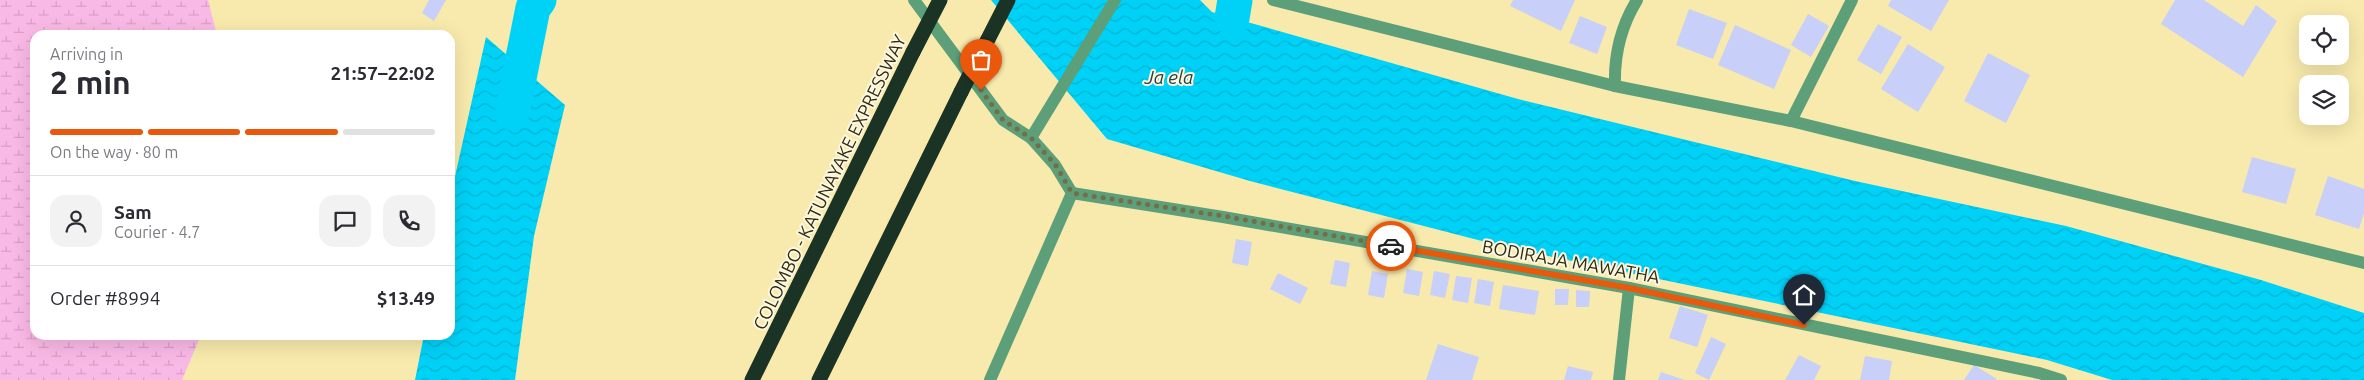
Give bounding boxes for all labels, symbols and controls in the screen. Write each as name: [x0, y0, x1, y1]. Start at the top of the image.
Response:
map controls: [2299, 15, 2349, 125]
button: locate: [2299, 15, 2349, 65]
street label: COLOMBO - KATUNAYAKE EXPRESSWAY: [749, 31, 910, 333]
pin: [960, 39, 1002, 90]
text: Arriving in: [50, 45, 123, 63]
icon: bag: [967, 46, 995, 74]
text: 21:57–22:02: [330, 62, 435, 84]
text: 2 min: [50, 64, 131, 100]
water label: Ja ela: [1144, 66, 1193, 88]
button: layers: [2299, 75, 2349, 125]
text: On the way · 80 m: [50, 143, 178, 161]
button: person: [50, 195, 102, 247]
button: chat: [319, 195, 371, 247]
button: phone: [383, 195, 435, 247]
text: Sam: [114, 201, 152, 223]
courier: [1366, 221, 1416, 271]
text: Courier · 4.7: [114, 223, 200, 241]
icon: car: [1377, 232, 1405, 260]
street label: BODIRAJA MAWATHA: [1481, 236, 1662, 287]
pin: [1783, 274, 1825, 325]
icon: home: [1790, 281, 1818, 309]
text: Order #8994: [50, 287, 160, 309]
text: $13.49: [377, 287, 435, 309]

